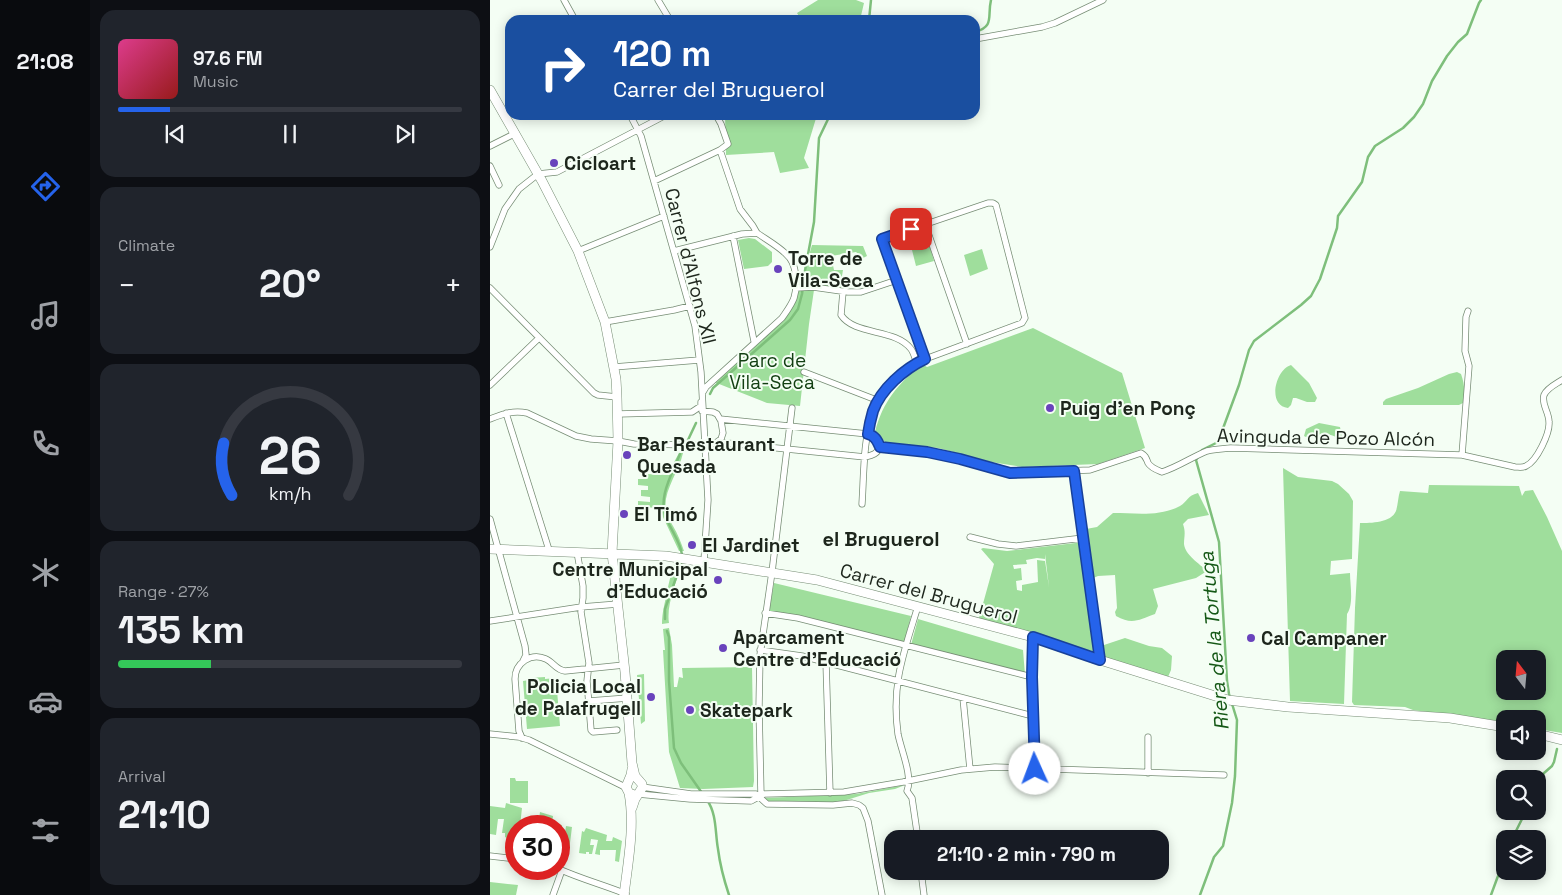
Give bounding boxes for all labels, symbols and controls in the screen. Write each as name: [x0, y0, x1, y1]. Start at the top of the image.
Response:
text: 120 m: [613, 32, 711, 76]
icon: right: [530, 35, 595, 100]
text: 97.6 FM: [193, 46, 263, 71]
text: 21:08: [16, 47, 74, 75]
text: Music: [193, 71, 239, 92]
text: Carrer del Bruguerol: [613, 75, 825, 103]
icon: previous: [161, 120, 189, 148]
icon: pause: [276, 120, 304, 148]
icon: next: [391, 120, 419, 148]
place label: Cicloart: [564, 151, 636, 176]
marker: Cicloart: [548, 157, 560, 169]
icon: directions: [28, 169, 63, 204]
street label: Carrer d'Alfons XII: [659, 185, 722, 347]
pin: [890, 208, 932, 250]
icon: arrive: [897, 215, 925, 243]
text: Climate: [118, 235, 175, 256]
place label: Torre de Vila-Seca: [788, 246, 873, 293]
text: 20°: [259, 260, 321, 308]
marker: Torre de Vila-Seca: [772, 263, 784, 275]
text: −: [118, 267, 135, 303]
text: +: [445, 267, 462, 303]
icon: music: [28, 298, 63, 333]
park label: Parc de Vila-Seca: [729, 348, 815, 395]
place label: Puig d'en Ponç: [1060, 396, 1196, 421]
marker: Puig d'en Ponç: [1044, 402, 1056, 414]
text: 26: [258, 423, 322, 489]
street label: Avinguda de Pozo Alcón: [1217, 423, 1435, 452]
icon: phone: [28, 426, 63, 461]
place label: Bar Restaurant Quesada: [637, 432, 775, 479]
marker: Bar Restaurant Quesada: [621, 449, 633, 461]
text: km/h: [269, 482, 311, 505]
place label: El Timó: [634, 502, 698, 527]
marker: El Timó: [618, 508, 630, 520]
district label: el Bruguerol: [822, 526, 940, 552]
place label: El Jardinet: [702, 533, 800, 558]
marker: El Jardinet: [686, 539, 698, 551]
water label: Riera de la Tortuga: [1193, 550, 1235, 732]
icon: climate: [28, 555, 63, 590]
place label: Centre Municipal d'Educació: [552, 557, 708, 604]
street label: Carrer del Bruguerol: [837, 558, 1021, 629]
marker: Centre Municipal d'Educació: [712, 574, 724, 586]
text: Range · 27%: [118, 581, 209, 602]
text: 135 km: [118, 606, 245, 654]
place label: Aparcament Centre d'Educació: [733, 625, 901, 672]
place label: Cal Campaner: [1261, 626, 1387, 651]
marker: Cal Campaner: [1245, 632, 1257, 644]
marker: Aparcament Centre d'Educació: [717, 642, 729, 654]
north arrow: [1496, 650, 1546, 700]
map controls: [1496, 650, 1546, 880]
place label: Policia Local de Palafrugell: [515, 674, 641, 721]
icon: car: [28, 684, 63, 719]
marker: Policia Local de Palafrugell: [645, 691, 657, 703]
place label: Skatepark: [700, 698, 793, 723]
marker: Skatepark: [684, 704, 696, 716]
button: sound: [1496, 710, 1546, 760]
position arrow: [1008, 742, 1060, 794]
text: Arrival: [118, 766, 166, 787]
button: search: [1496, 770, 1546, 820]
text: 21:10: [118, 791, 211, 839]
icon: filters: [28, 813, 63, 848]
speed limit sign: 30: [505, 815, 570, 880]
button: layers: [1496, 830, 1546, 880]
text: 21:10 · 2 min · 790 m: [937, 842, 1116, 867]

